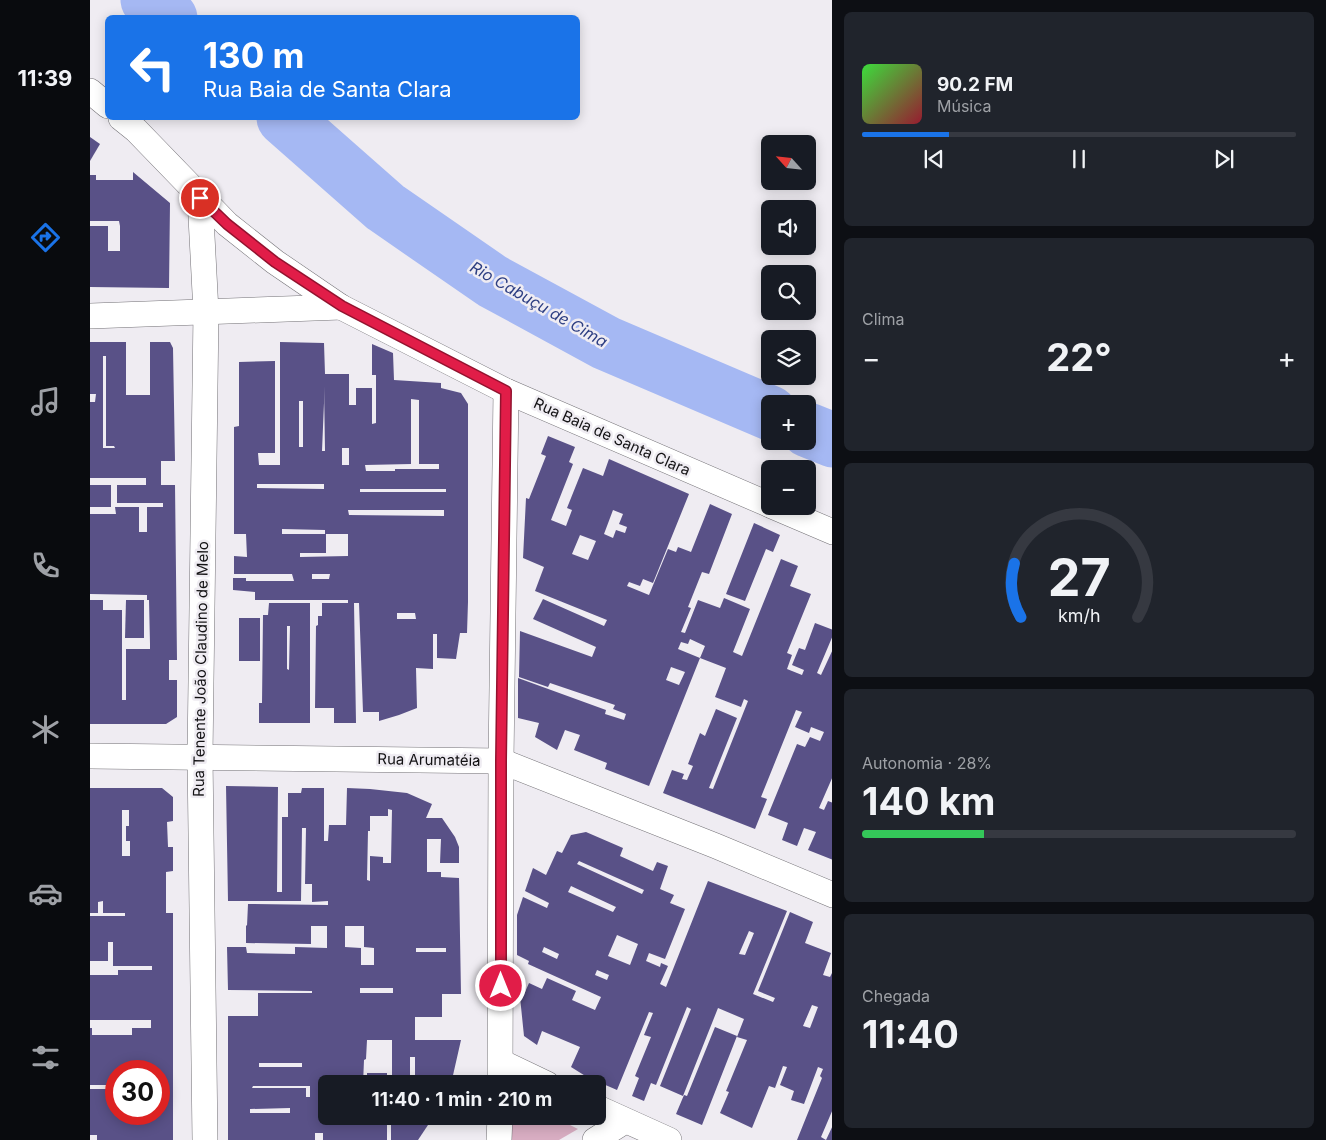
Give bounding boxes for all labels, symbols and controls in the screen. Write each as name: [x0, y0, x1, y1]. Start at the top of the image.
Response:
text: 130 m: [203, 34, 305, 76]
icon: left: [120, 35, 185, 100]
text: 11:39: [18, 65, 72, 91]
text: 90.2 FM: [937, 73, 1013, 96]
text: Rua Baia de Santa Clara: [203, 76, 452, 102]
text: Música: [937, 96, 992, 116]
north arrow: [761, 135, 816, 190]
map controls: [761, 135, 816, 515]
icon: previous: [920, 145, 948, 173]
icon: pause: [1065, 145, 1093, 173]
icon: next: [1210, 145, 1238, 173]
pin: [179, 177, 221, 219]
icon: arrive: [186, 184, 214, 212]
button: sound: [761, 200, 816, 255]
icon: directions: [28, 220, 63, 255]
water label: Rio Cabuçu de Cima: [467, 257, 611, 352]
button: search: [761, 265, 816, 320]
text: Clima: [862, 309, 904, 329]
button: layers: [761, 330, 816, 385]
text: 22°: [1046, 334, 1112, 380]
text: −: [862, 341, 881, 375]
text: +: [1277, 341, 1296, 375]
icon: music: [28, 384, 63, 419]
street label: Rua Baia de Santa Clara: [531, 393, 693, 480]
button: +: [761, 395, 816, 450]
button: −: [761, 460, 816, 515]
street label: Rua Tenente João Claudino de Melo: [189, 541, 212, 797]
text: 27: [1048, 546, 1111, 609]
icon: phone: [28, 548, 63, 583]
text: km/h: [1058, 605, 1100, 626]
icon: climate: [28, 712, 63, 747]
street label: Rua Arumatéia: [377, 749, 481, 770]
text: Autonomia · 28%: [862, 753, 992, 773]
text: 140 km: [862, 778, 995, 824]
icon: car: [28, 876, 63, 911]
position arrow: [474, 959, 526, 1011]
text: Chegada: [862, 986, 930, 1006]
text: 11:40: [862, 1011, 959, 1057]
icon: filters: [28, 1040, 63, 1075]
speed limit sign: 30: [105, 1060, 170, 1125]
text: 11:40 · 1 min · 210 m: [372, 1088, 552, 1111]

